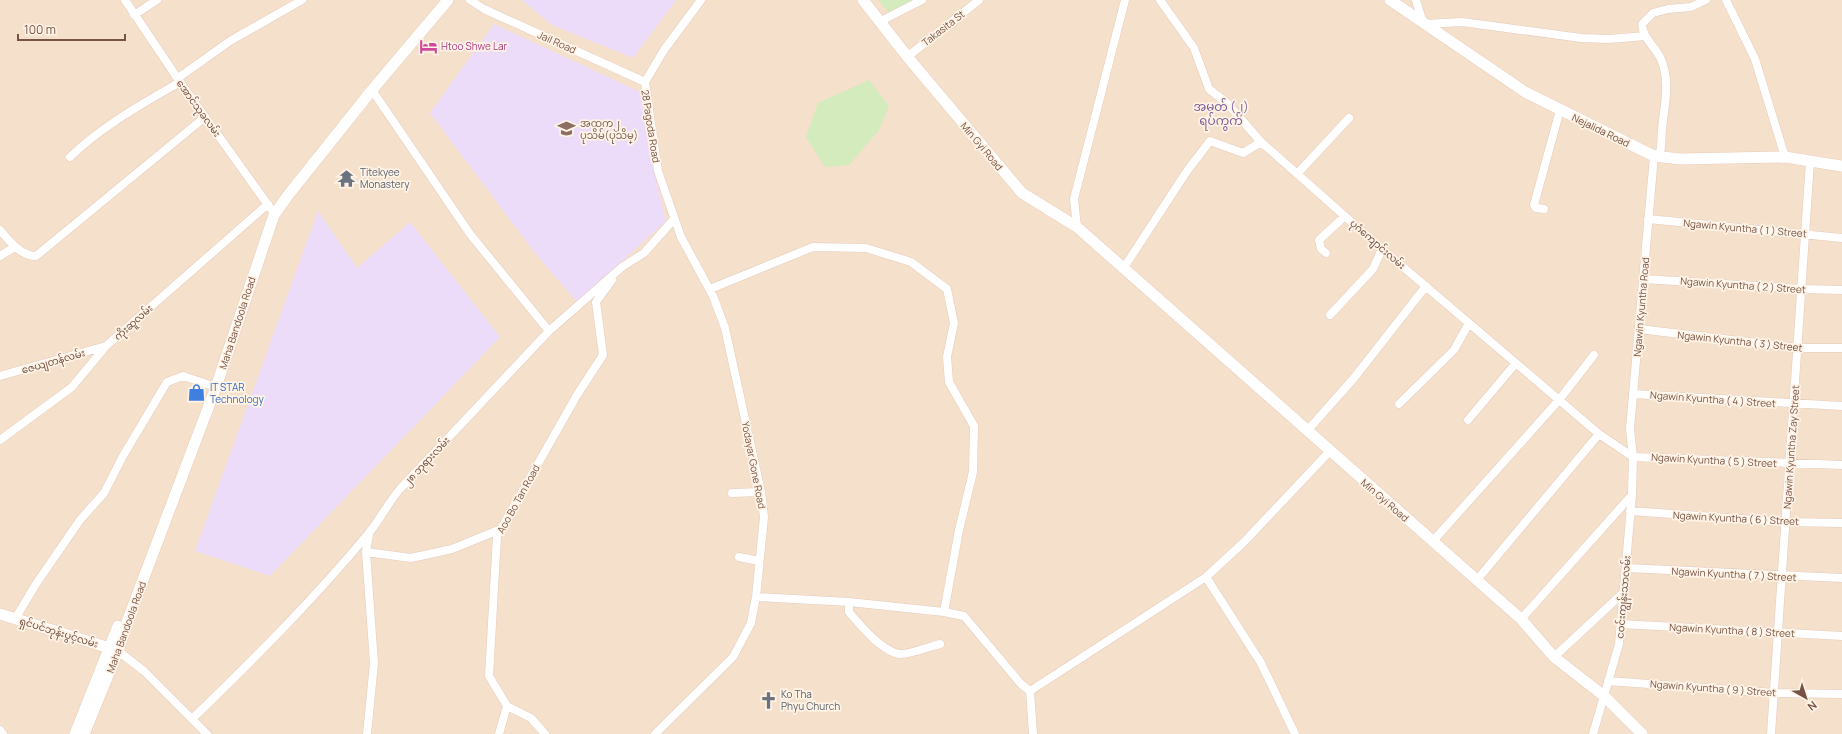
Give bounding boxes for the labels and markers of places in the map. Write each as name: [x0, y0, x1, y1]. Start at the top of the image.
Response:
hotel icon: Htoo Shwe Lar: [418, 36, 438, 56]
place label: Htoo Shwe Lar: [441, 39, 508, 53]
place label: အထက၂ ပုသိမ်(ပုသိမ္): [580, 116, 638, 144]
school or university icon: အထက၂ ပုသိမ်(ပုသိမ္): [557, 119, 577, 139]
place label: Titekyee Monastery: [360, 165, 410, 191]
temple icon: Titekyee Monastery: [337, 168, 357, 188]
place label: IT STAR Technology: [210, 380, 264, 406]
shop icon: IT STAR Technology: [187, 383, 207, 403]
place label: Ko Tha Phyu Church: [781, 687, 840, 713]
church icon: Ko Tha Phyu Church: [758, 690, 778, 710]

